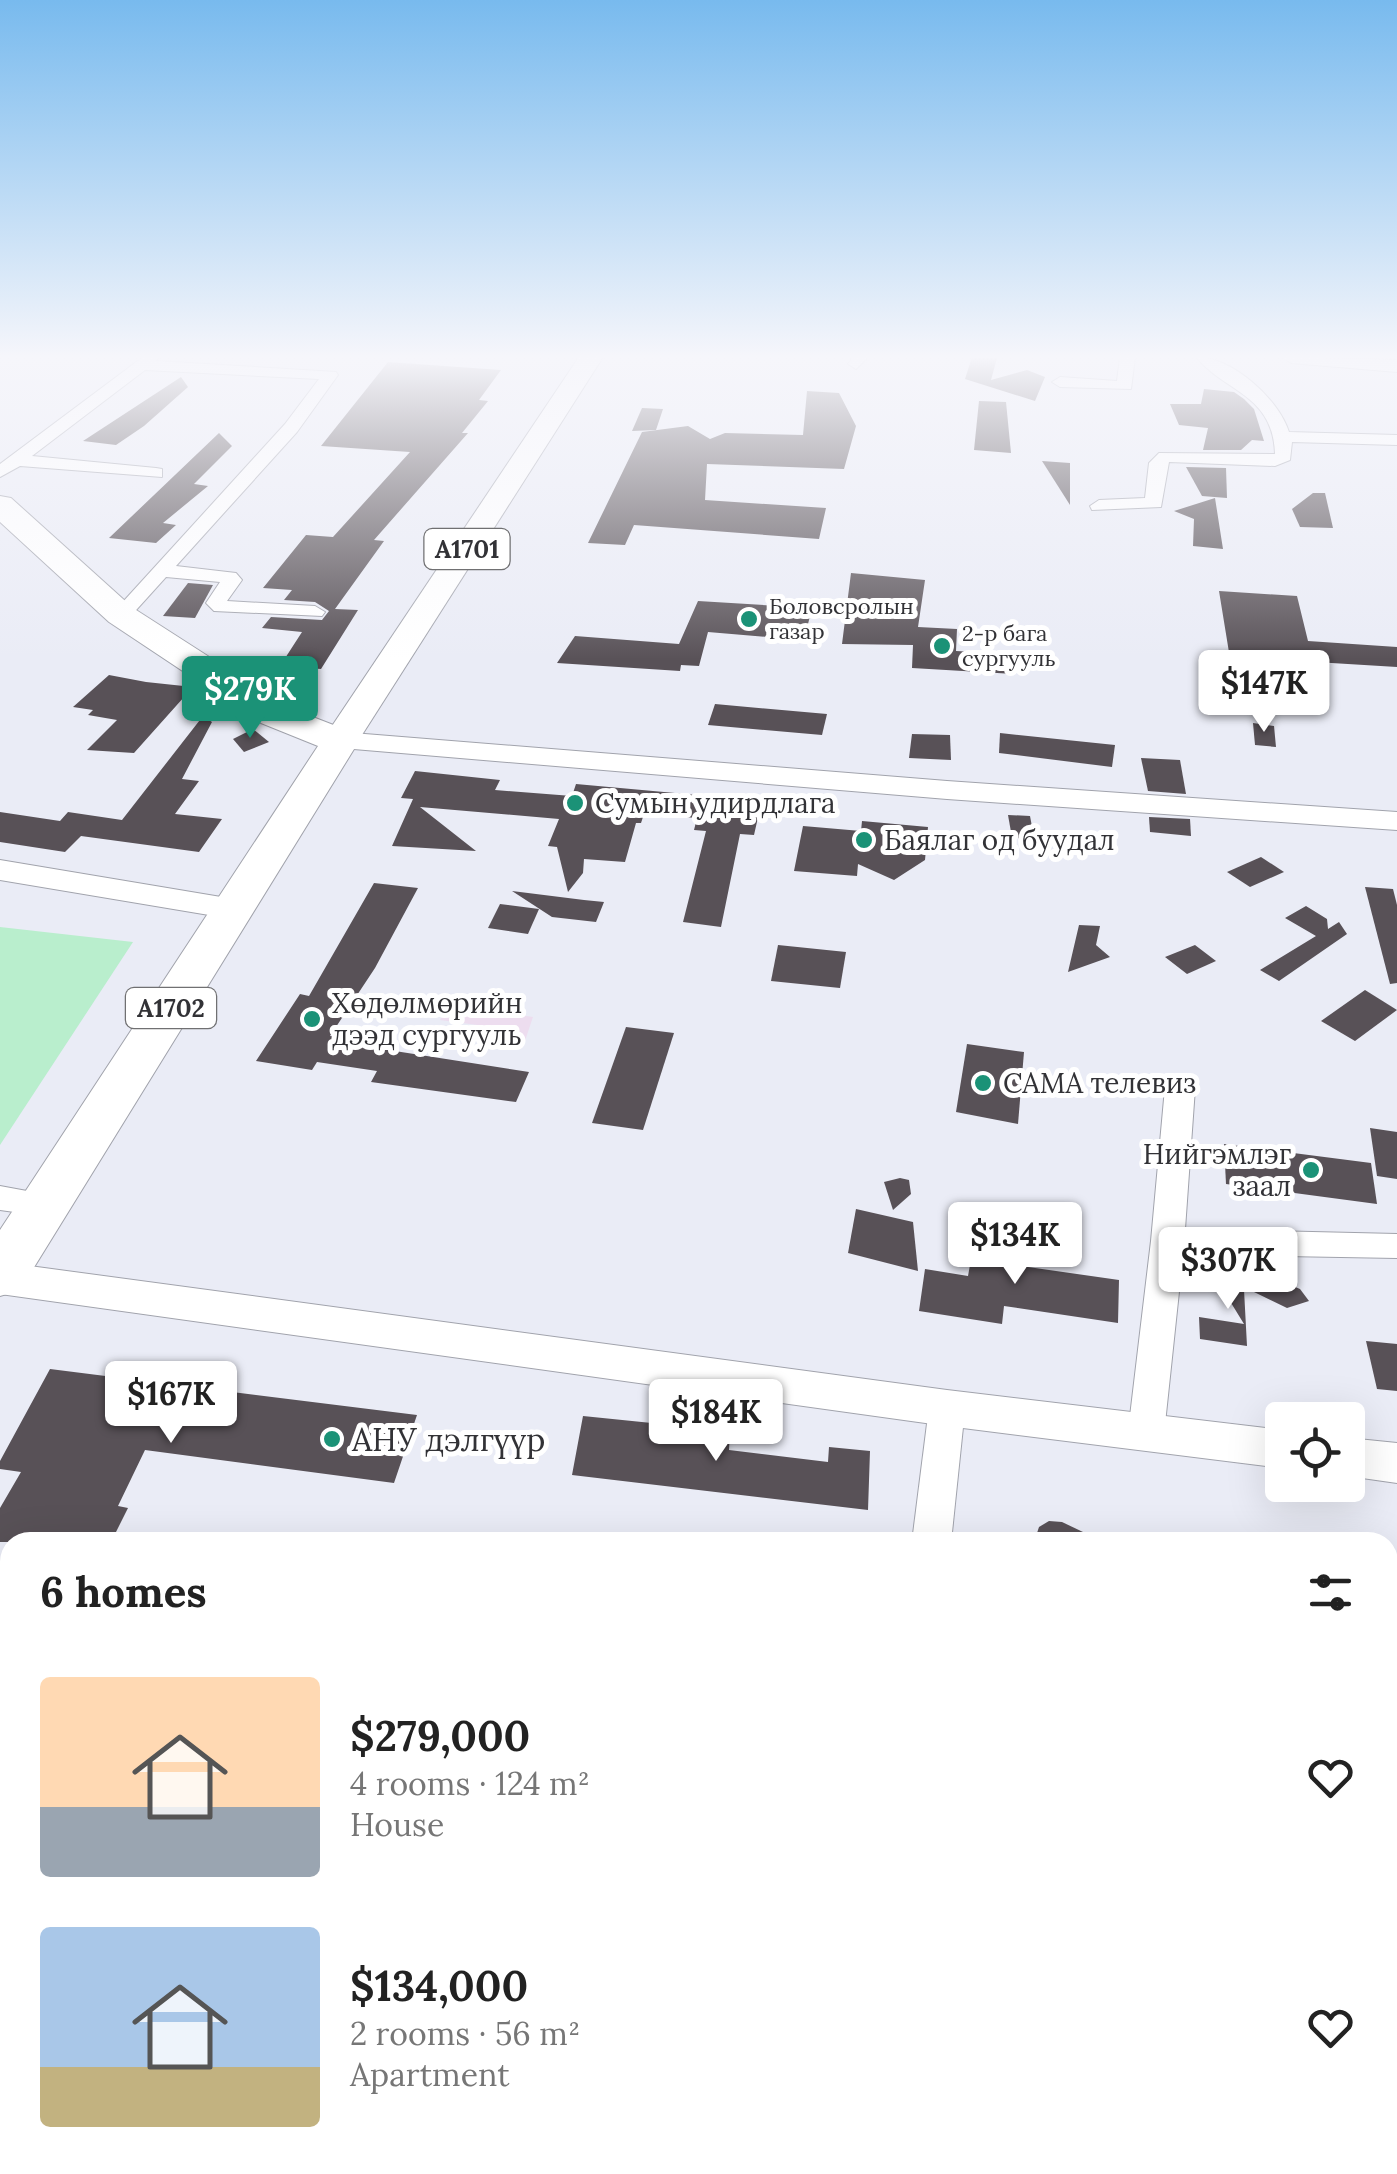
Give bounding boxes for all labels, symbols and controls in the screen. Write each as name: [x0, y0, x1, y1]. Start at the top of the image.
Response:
road number: A1701: [424, 529, 510, 569]
place label: Боловсролын газар: [769, 592, 914, 645]
marker: Боловсролын газар: [738, 608, 760, 630]
place label: 2-р бага сургууль: [962, 619, 1056, 672]
marker: 2-р бага сургууль: [931, 635, 953, 657]
pin: $147K: [1194, 650, 1334, 735]
pin: $279K: [180, 656, 320, 741]
text: $147K: [1220, 662, 1308, 703]
text: $279K: [204, 668, 296, 709]
place label: Сумын удирдлага: [595, 785, 835, 821]
marker: Сумын удирдлага: [564, 792, 586, 814]
place label: Баялаг од буудал: [884, 822, 1115, 858]
marker: Баялаг од буудал: [853, 829, 875, 851]
place label: Хөдөлмөрийн дээд сургууль: [332, 985, 522, 1053]
road number: A1702: [126, 988, 216, 1028]
marker: Хөдөлмөрийн дээд сургууль: [301, 1008, 323, 1030]
place label: САМА телевиз: [1003, 1065, 1196, 1101]
marker: САМА телевиз: [972, 1072, 994, 1094]
place label: Нийгэмлэг заал: [1143, 1136, 1291, 1204]
marker: Нийгэмлэг заал: [1300, 1159, 1322, 1181]
pin: $134K: [945, 1202, 1085, 1287]
text: $134K: [970, 1214, 1060, 1255]
pin: $307K: [1158, 1227, 1298, 1312]
text: $307K: [1181, 1239, 1275, 1280]
pin: $167K: [101, 1361, 241, 1446]
text: $167K: [127, 1373, 215, 1414]
pin: $184K: [646, 1379, 786, 1464]
text: $184K: [671, 1391, 761, 1432]
map controls: [1265, 1402, 1365, 1502]
button: locate: [1265, 1402, 1365, 1502]
place label: АНУ дэлгүүр: [351, 1419, 545, 1460]
marker: АНУ дэлгүүр: [321, 1428, 343, 1450]
text: 6 homes: [40, 1565, 207, 1619]
icon: filters: [1303, 1565, 1358, 1620]
text: $279,000: [350, 1709, 530, 1763]
icon: home: [120, 1717, 240, 1837]
icon: heart: [1303, 1750, 1358, 1805]
text: 4 rooms · 124 m²: [350, 1763, 590, 1804]
text: House: [350, 1804, 444, 1845]
text: $134,000: [350, 1959, 528, 2013]
icon: home: [120, 1967, 240, 2087]
icon: heart: [1303, 2000, 1358, 2055]
text: 2 rooms · 56 m²: [350, 2013, 580, 2054]
text: Apartment: [350, 2054, 510, 2095]

